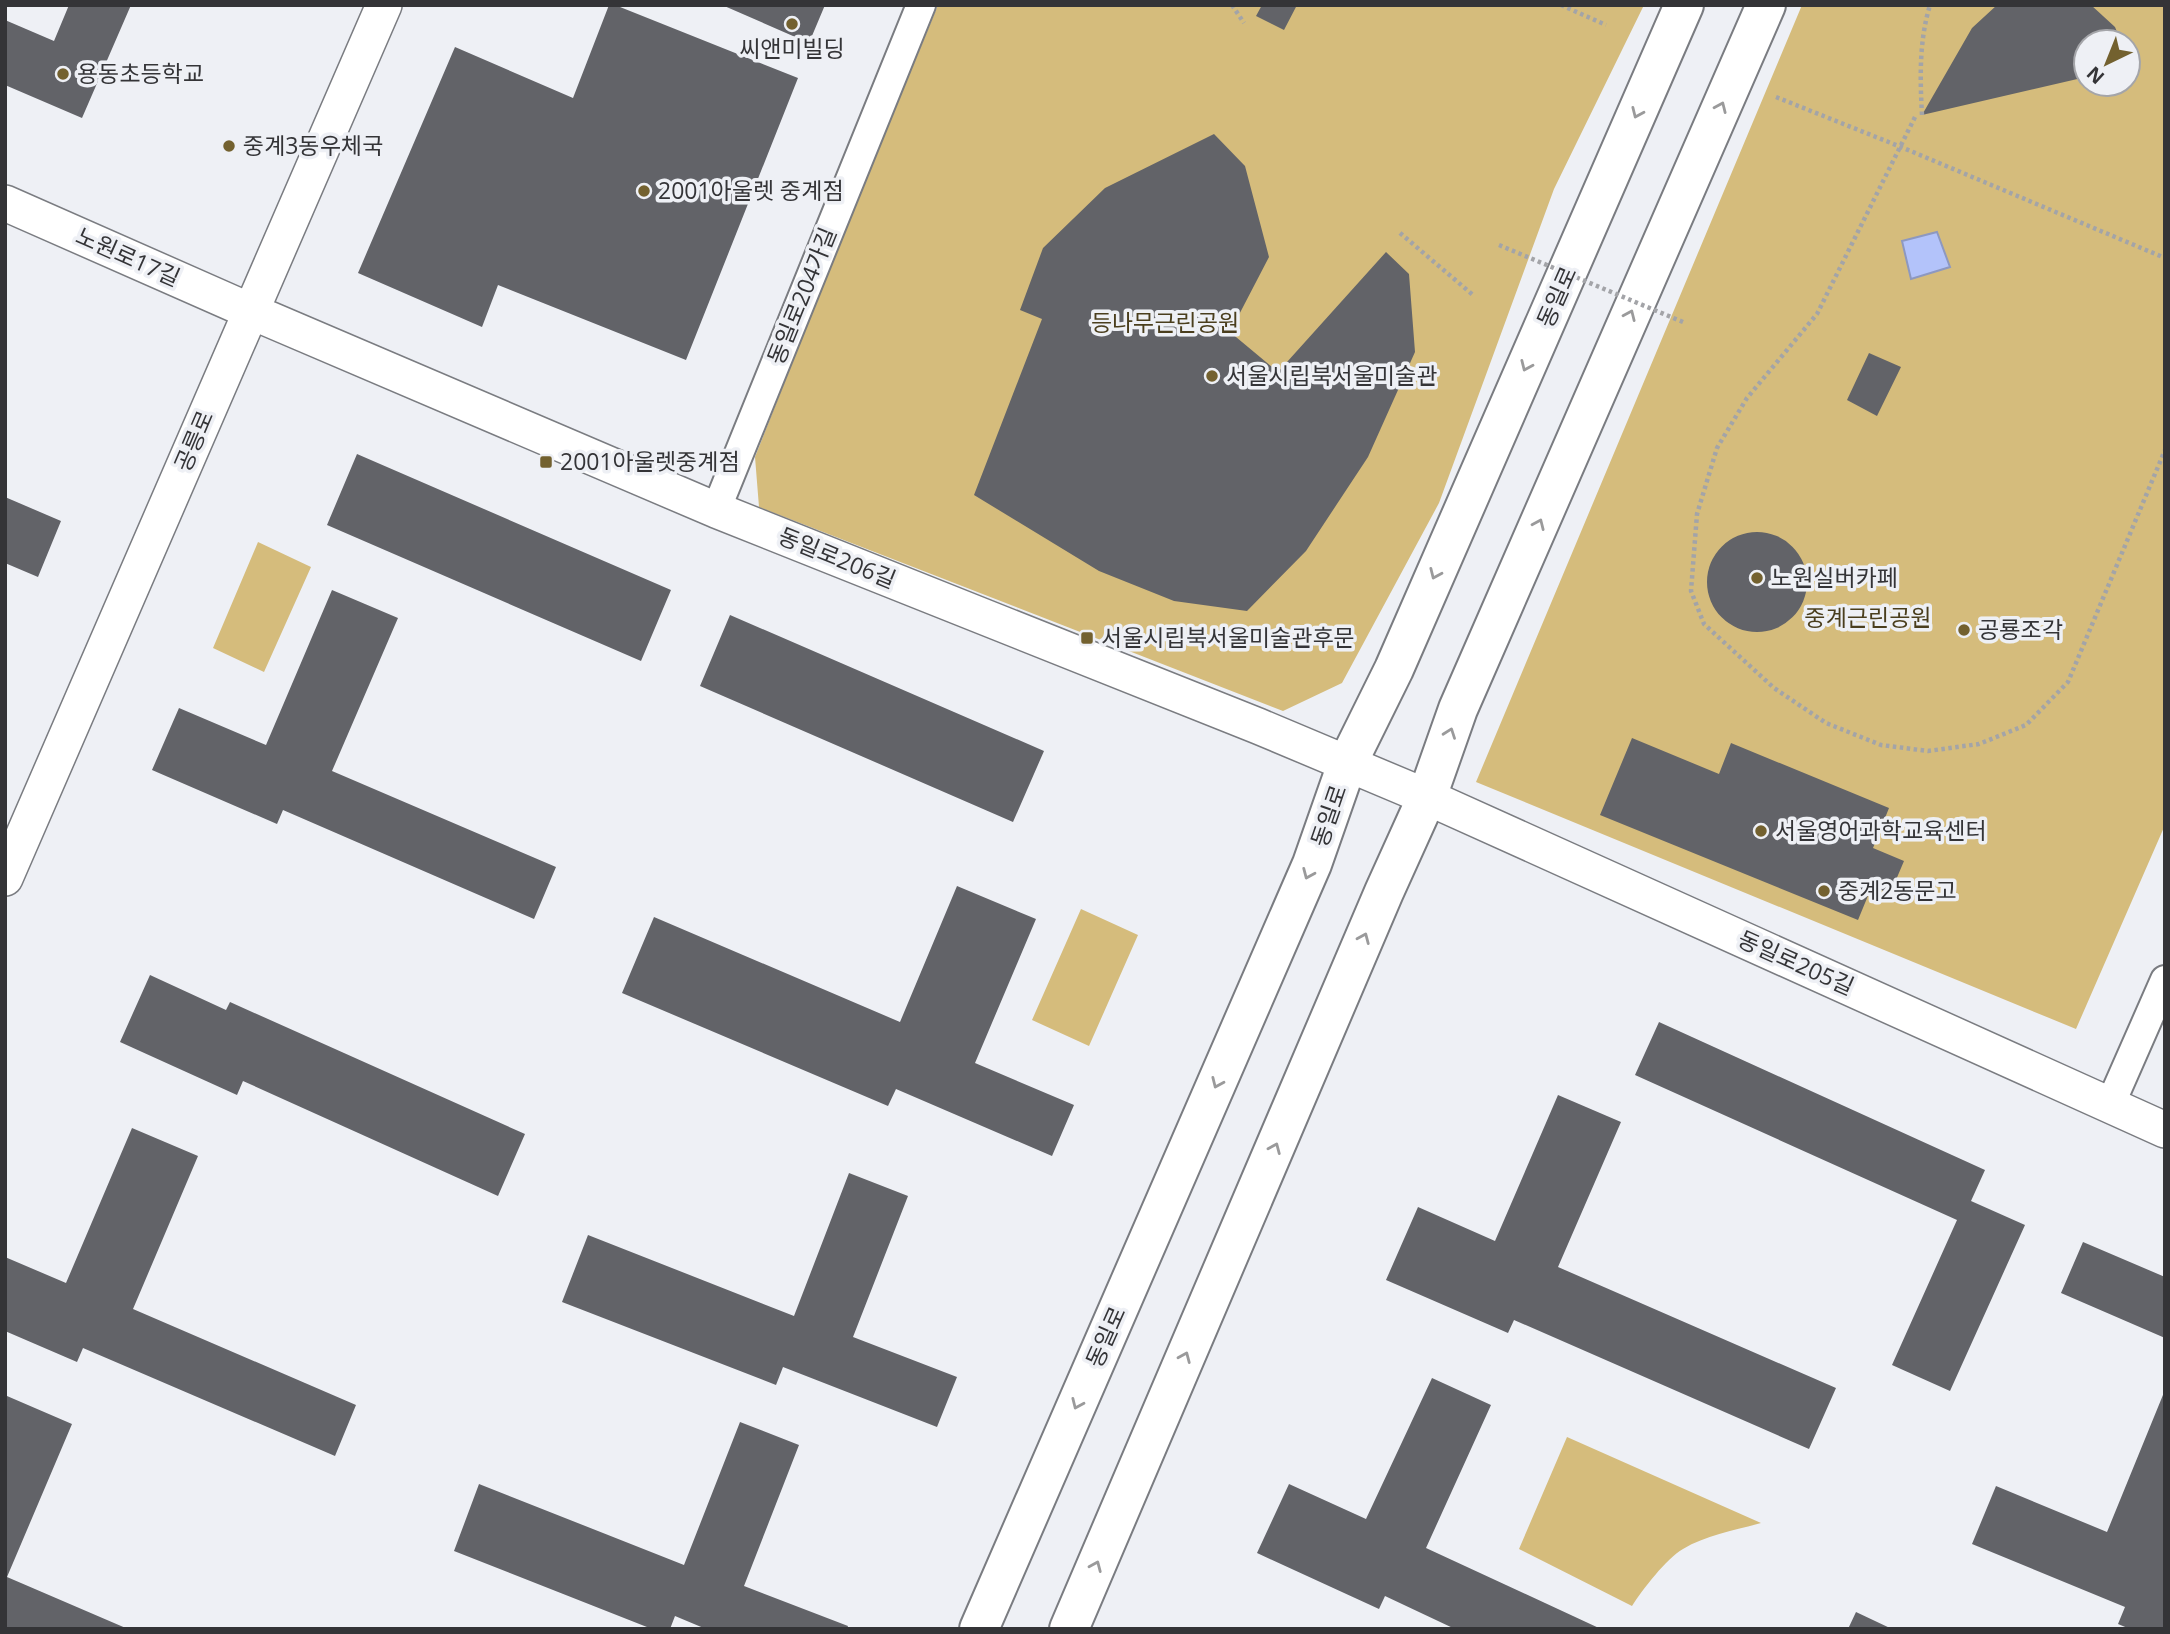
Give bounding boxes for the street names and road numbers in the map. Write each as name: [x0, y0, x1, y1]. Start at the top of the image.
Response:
street label: 노원로17길: [71, 219, 186, 293]
street label: 동일로204가길: [759, 222, 843, 369]
street label: 동일로: [1529, 261, 1584, 332]
street label: 공릉로: [166, 405, 220, 476]
street label: 동일로206길: [774, 519, 901, 595]
street label: 동일로: [1303, 780, 1354, 851]
street label: 동일로205길: [1733, 922, 1860, 1002]
street label: 동일로: [1078, 1301, 1133, 1372]

